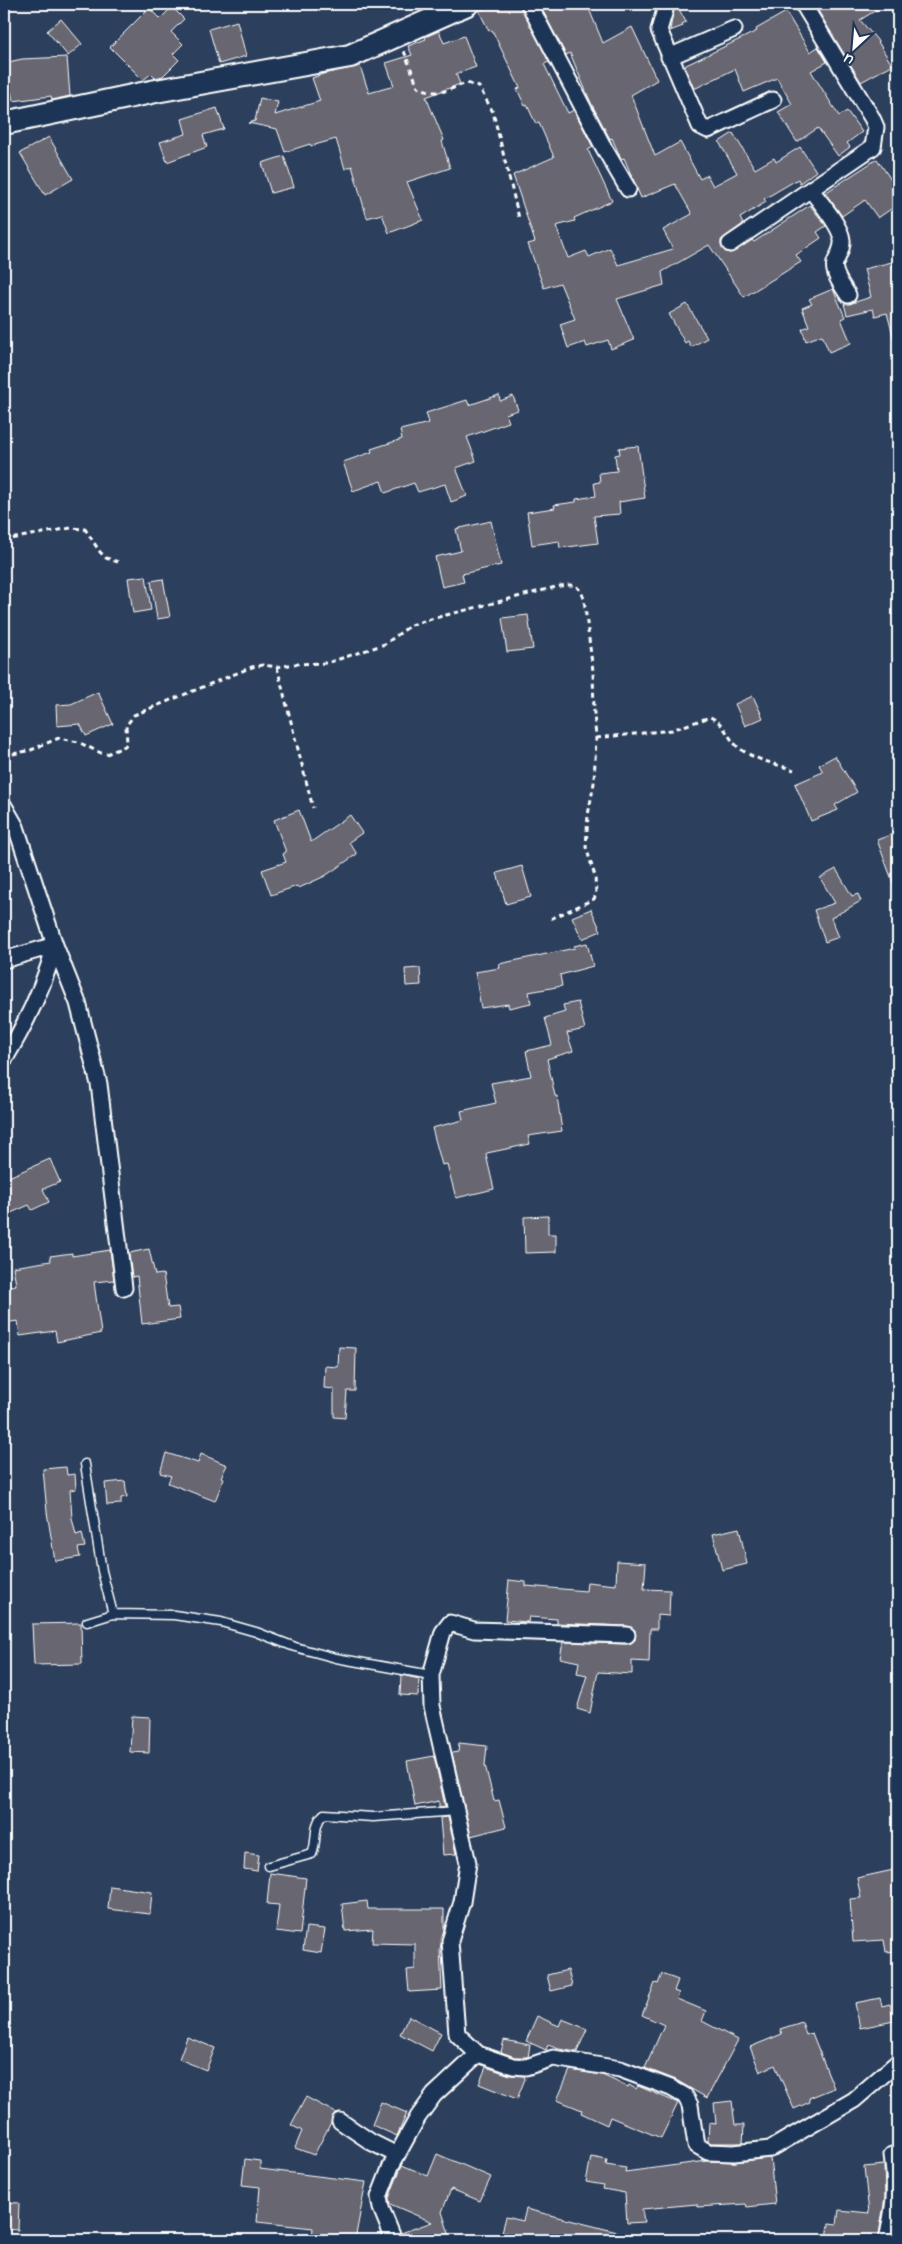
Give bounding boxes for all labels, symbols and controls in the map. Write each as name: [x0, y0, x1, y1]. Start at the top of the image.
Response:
north arrow: [830, 22, 880, 72]
text: U: [841, 48, 857, 69]

